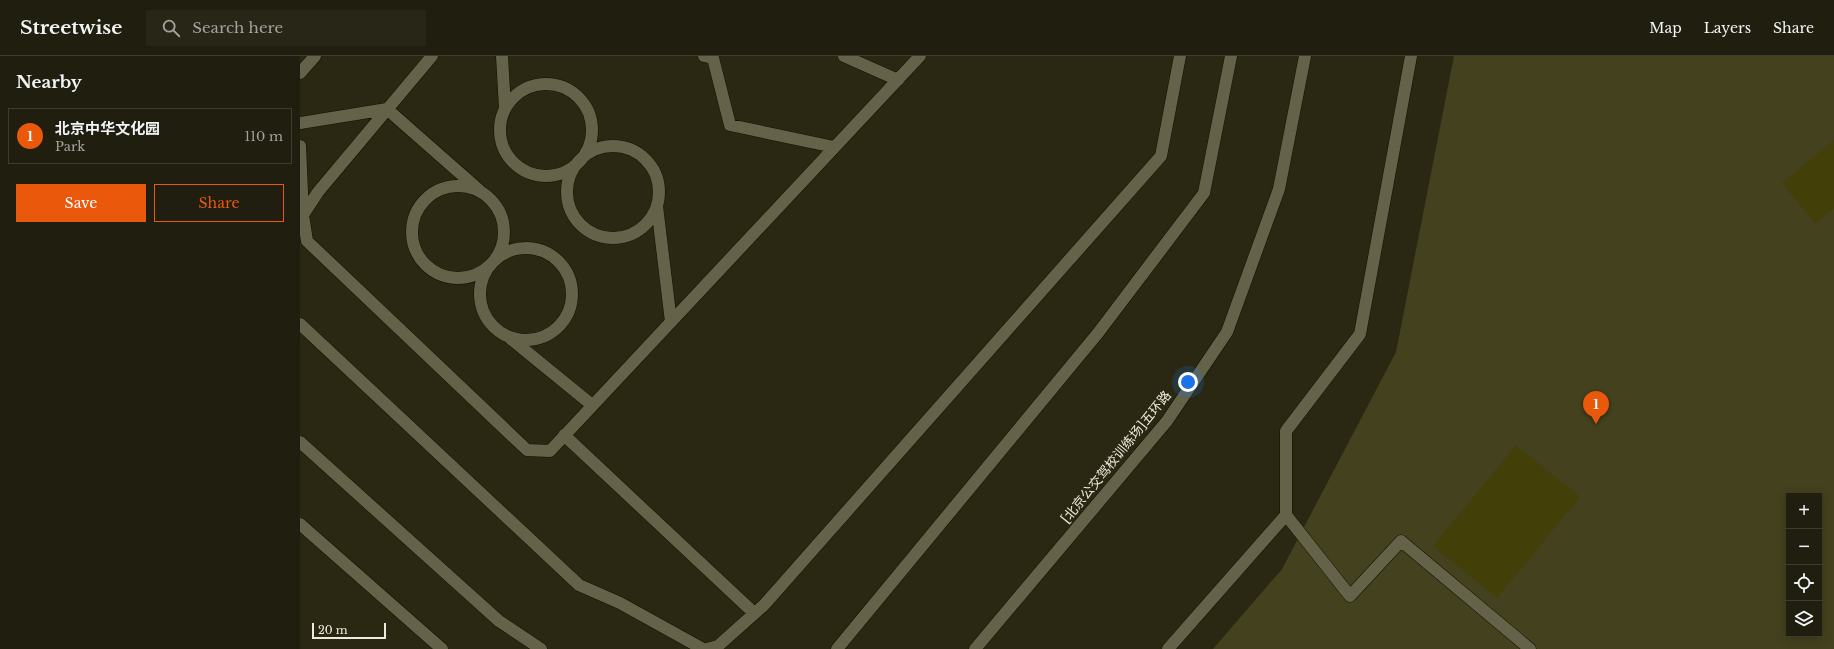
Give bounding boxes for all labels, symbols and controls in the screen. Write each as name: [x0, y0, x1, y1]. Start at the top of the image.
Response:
search box: [146, 10, 426, 46]
text: Streetwise: [20, 16, 122, 39]
icon: search: [160, 17, 182, 39]
text: Search here: [192, 18, 283, 37]
text: Map: [1649, 19, 1682, 37]
text: Layers: [1704, 19, 1751, 37]
text: Share: [1773, 19, 1814, 37]
text: Nearby: [16, 72, 82, 93]
text: 北京中华文化园: [55, 119, 160, 138]
text: 1: [27, 128, 33, 145]
text: 110 m: [244, 128, 283, 145]
text: Park: [55, 138, 85, 155]
button: Save: [16, 184, 146, 222]
button: Share: [154, 184, 284, 222]
your location: [1178, 372, 1198, 392]
street label: [北京公交驾校训练场]五环路: [1057, 387, 1175, 527]
pin: 1: [1583, 391, 1609, 424]
map controls: [1786, 493, 1822, 637]
button: +: [1786, 493, 1822, 529]
button: −: [1786, 529, 1822, 565]
button: locate: [1786, 565, 1822, 601]
button: layers: [1786, 601, 1822, 637]
scale bar: [312, 621, 386, 640]
text: 20 m: [318, 623, 348, 637]

